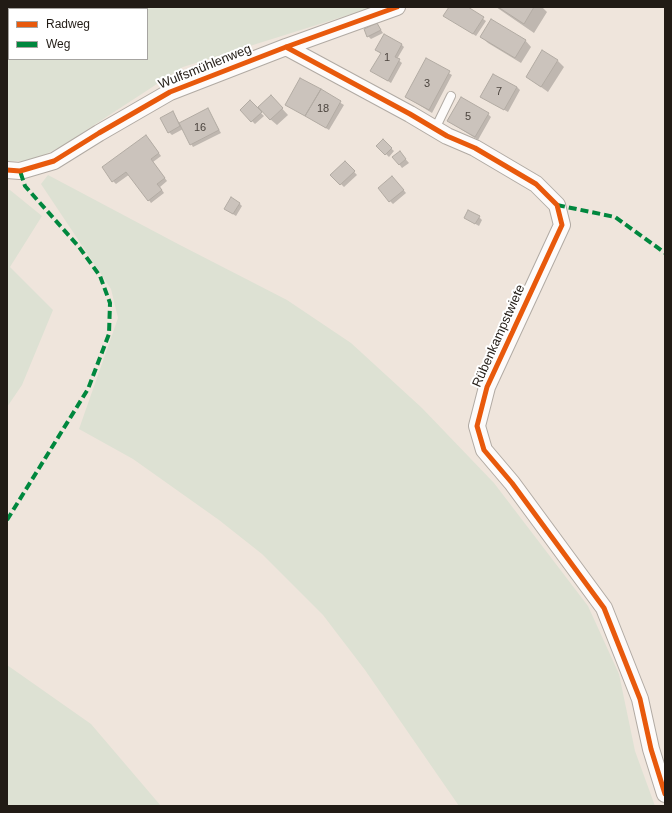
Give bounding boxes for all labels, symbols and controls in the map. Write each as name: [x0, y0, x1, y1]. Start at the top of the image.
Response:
legend: [8, 8, 148, 60]
text: Radweg: [46, 17, 90, 31]
text: Weg: [46, 37, 70, 51]
street label: Wulfsmühlenweg: [156, 41, 254, 93]
house number: 1: [384, 51, 390, 65]
house number: 3: [424, 77, 430, 91]
house number: 7: [496, 85, 502, 99]
house number: 18: [317, 102, 329, 116]
house number: 5: [465, 110, 471, 124]
house number: 16: [194, 121, 206, 135]
street label: Rübenkampstwiete: [469, 282, 529, 390]

